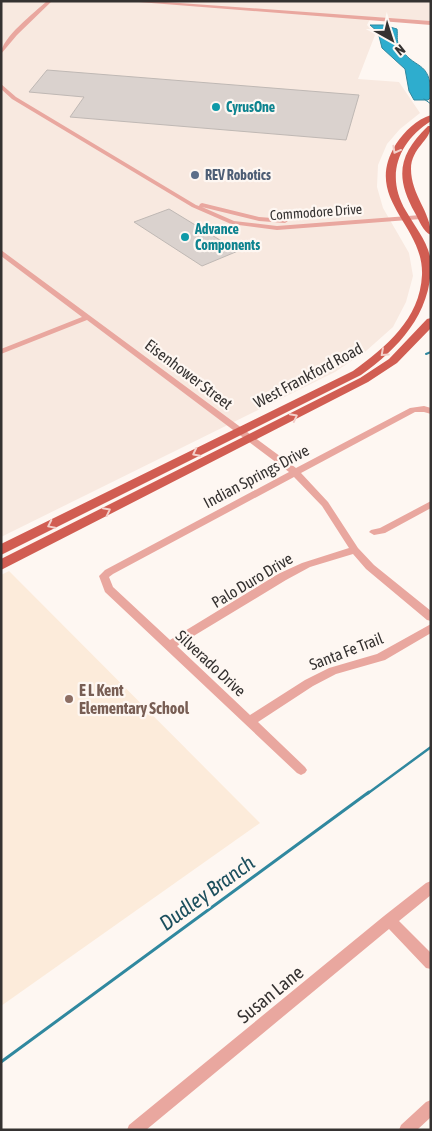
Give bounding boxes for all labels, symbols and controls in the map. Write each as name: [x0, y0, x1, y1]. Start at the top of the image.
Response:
north arrow: [367, 15, 417, 65]
text: N: [392, 41, 408, 59]
place label: CyrusOne: [226, 99, 275, 115]
marker: CyrusOne: [210, 101, 222, 113]
one-way arrow: [393, 145, 403, 154]
place label: REV Robotics: [205, 167, 271, 183]
marker: REV Robotics: [189, 169, 201, 181]
street label: Commodore Drive: [269, 201, 363, 223]
place label: Advance Components: [194, 221, 260, 253]
marker: Advance Components: [179, 231, 191, 243]
street label: Eisenhower Street: [142, 335, 237, 413]
street label: West Frankford Road: [251, 339, 365, 411]
one-way arrow: [381, 347, 390, 356]
one-way arrow: [289, 413, 298, 423]
street label: Indian Springs Drive: [200, 441, 312, 512]
one-way arrow: [193, 447, 202, 457]
one-way arrow: [102, 507, 111, 517]
one-way arrow: [47, 519, 56, 529]
street label: Palo Duro Drive: [208, 549, 296, 611]
street label: Silverado Drive: [173, 626, 249, 700]
street label: Santa Fe Trail: [307, 628, 386, 673]
place label: E L Kent Elementary School: [79, 681, 190, 717]
marker: E L Kent Elementary School: [63, 693, 75, 705]
water label: Dudley Branch: [154, 850, 259, 935]
street label: Susan Lane: [233, 961, 307, 1027]

